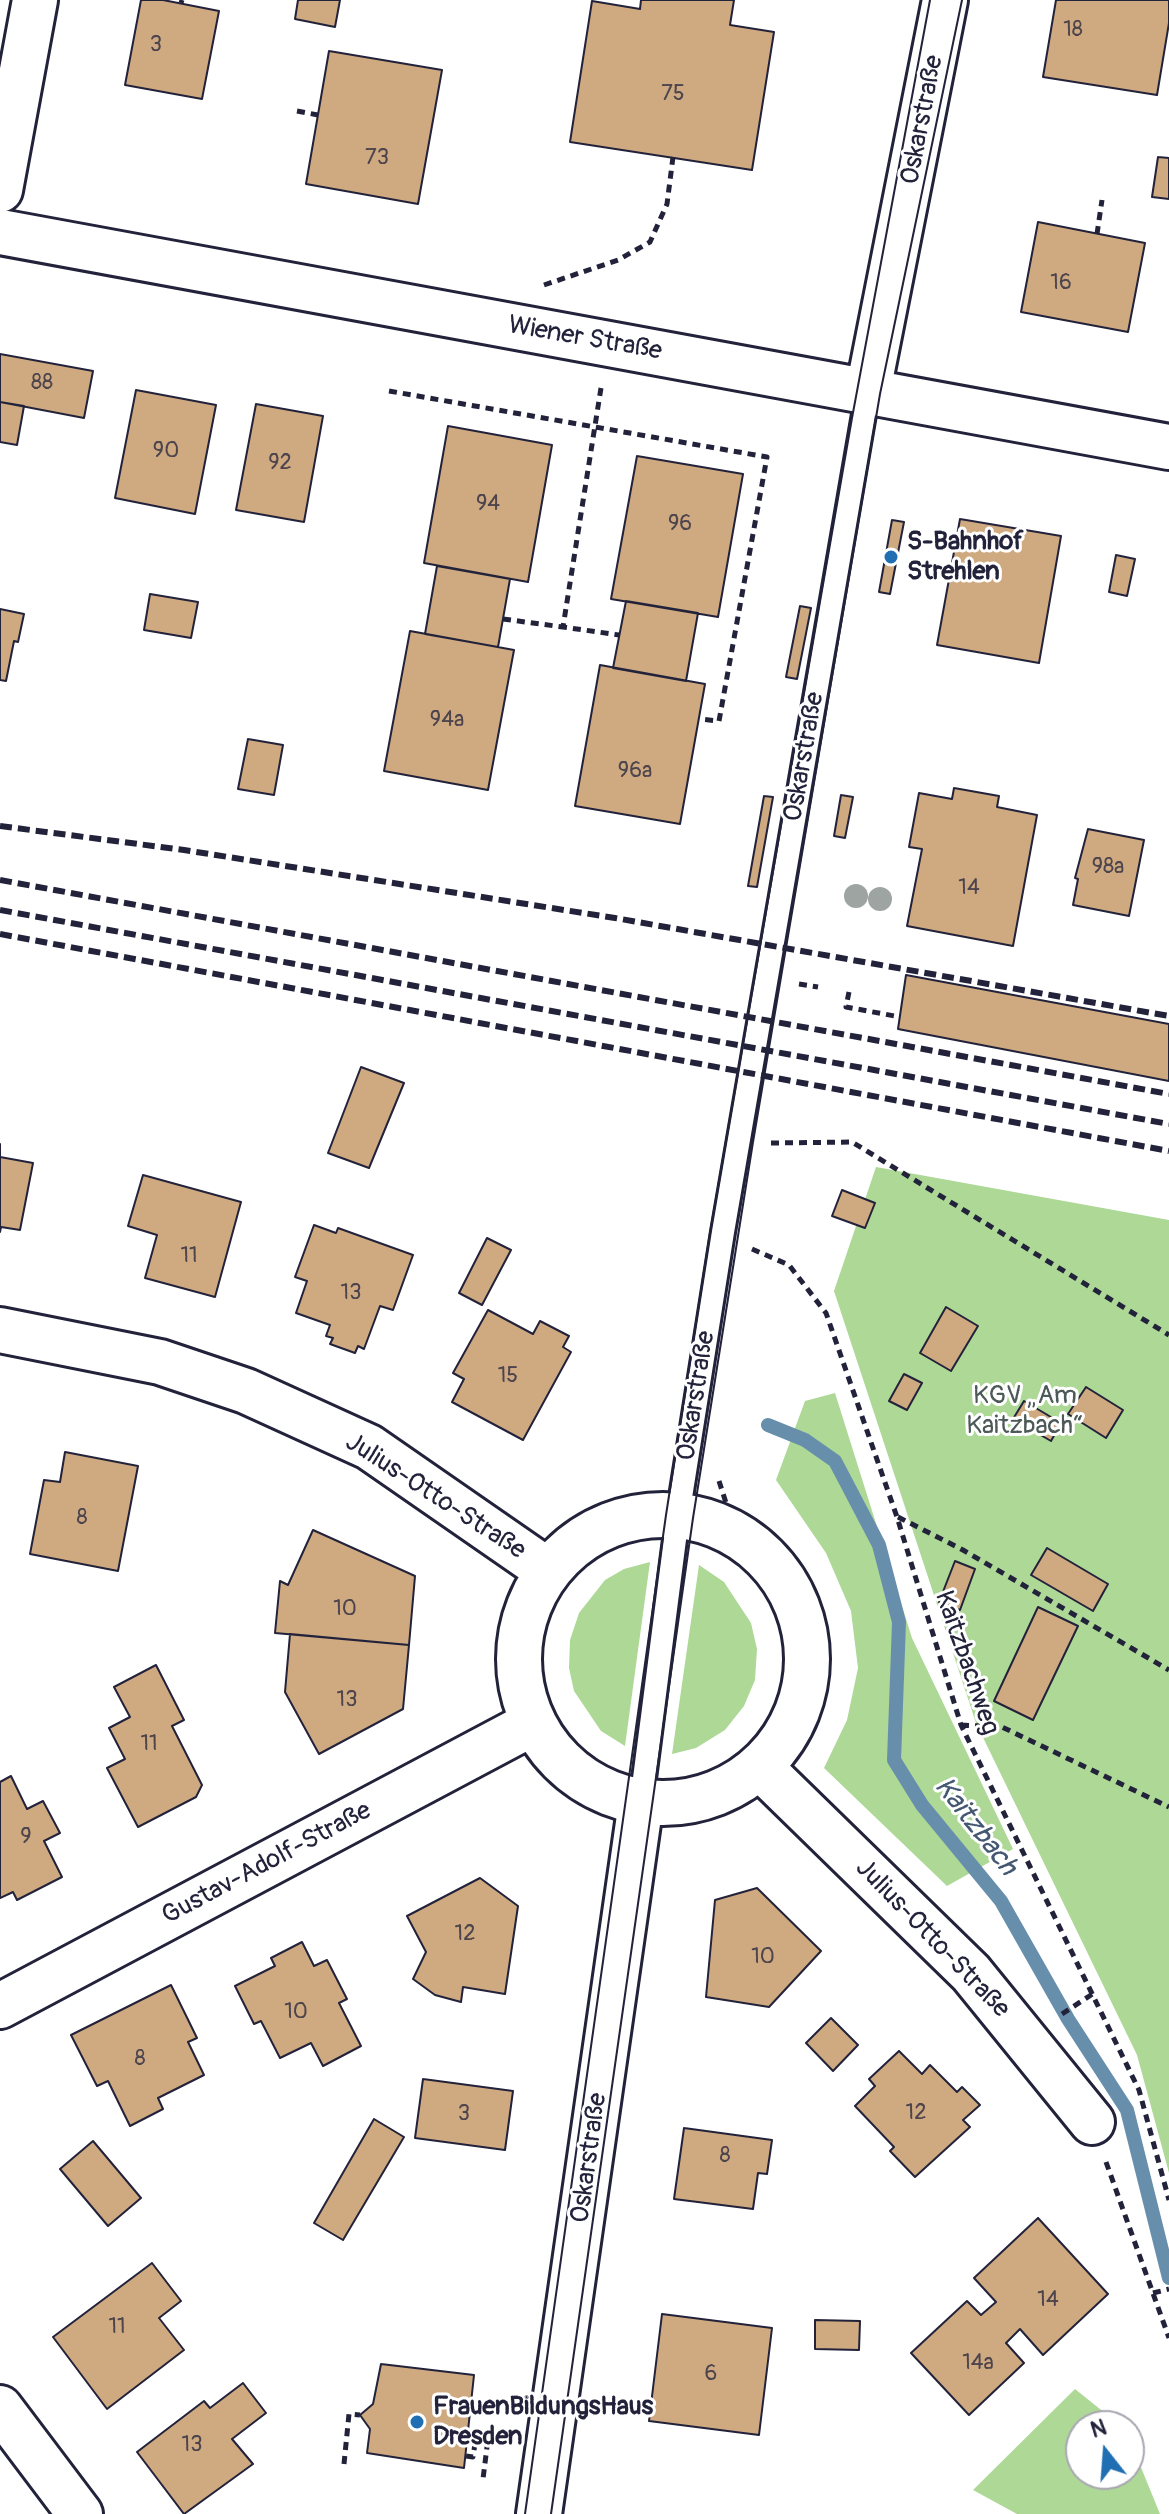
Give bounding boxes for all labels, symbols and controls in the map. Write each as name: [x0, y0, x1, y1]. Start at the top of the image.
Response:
house number: 18: [1063, 17, 1083, 43]
house number: 3: [150, 32, 162, 58]
street label: Oskarstraße: [895, 53, 951, 187]
house number: 75: [661, 81, 685, 107]
house number: 73: [365, 145, 389, 171]
house number: 16: [1050, 270, 1072, 296]
street label: Wiener Straße: [506, 310, 664, 368]
house number: 88: [31, 370, 53, 396]
house number: 90: [153, 438, 179, 464]
house number: 92: [268, 450, 292, 476]
house number: 94: [476, 491, 500, 517]
house number: 96: [668, 511, 692, 537]
place label: S-Bahnhof Strehlen: [907, 526, 1024, 588]
marker: S-Bahnhof Strehlen: [882, 548, 900, 566]
street label: Oskarstraße: [778, 690, 832, 824]
house number: 94a: [430, 707, 464, 733]
house number: 96a: [618, 758, 652, 784]
house number: 98a: [1092, 854, 1124, 880]
house number: 14: [958, 875, 980, 901]
house number: 11: [180, 1243, 198, 1269]
house number: 13: [341, 1280, 361, 1306]
street label: Oskarstraße: [671, 1329, 723, 1463]
house number: 15: [498, 1363, 518, 1389]
park label: KGV „Am Kaitzbach“: [966, 1380, 1084, 1442]
street label: Julius-Otto-Straße: [339, 1427, 531, 1567]
house number: 8: [76, 1505, 88, 1531]
street label: Kaitzbachweg: [927, 1587, 1005, 1739]
house number: 10: [333, 1596, 357, 1622]
house number: 13: [337, 1687, 357, 1713]
house number: 11: [140, 1731, 158, 1757]
water label: Kaitzbach: [926, 1771, 1024, 1883]
street label: Gustav-Adolf-Straße: [157, 1796, 377, 1932]
house number: 9: [20, 1824, 32, 1850]
street label: Julius-Otto-Straße: [848, 1853, 1016, 2025]
house number: 12: [455, 1921, 475, 1947]
house number: 10: [751, 1944, 775, 1970]
house number: 10: [284, 1999, 308, 2025]
house number: 8: [134, 2046, 146, 2072]
street label: Oskarstraße: [565, 2091, 615, 2225]
house number: 12: [906, 2100, 926, 2126]
house number: 3: [458, 2101, 470, 2127]
house number: 8: [719, 2143, 731, 2169]
house number: 14: [1037, 2287, 1059, 2313]
house number: 11: [108, 2314, 126, 2340]
house number: 14a: [962, 2350, 994, 2376]
house number: 6: [705, 2361, 717, 2387]
place label: FrauenBildungsHaus Dresden: [433, 2391, 653, 2452]
north arrow: [1065, 2410, 1145, 2490]
marker: FrauenBildungsHaus Dresden: [408, 2413, 426, 2431]
text: N: [1087, 2413, 1110, 2445]
house number: 13: [182, 2432, 202, 2458]

